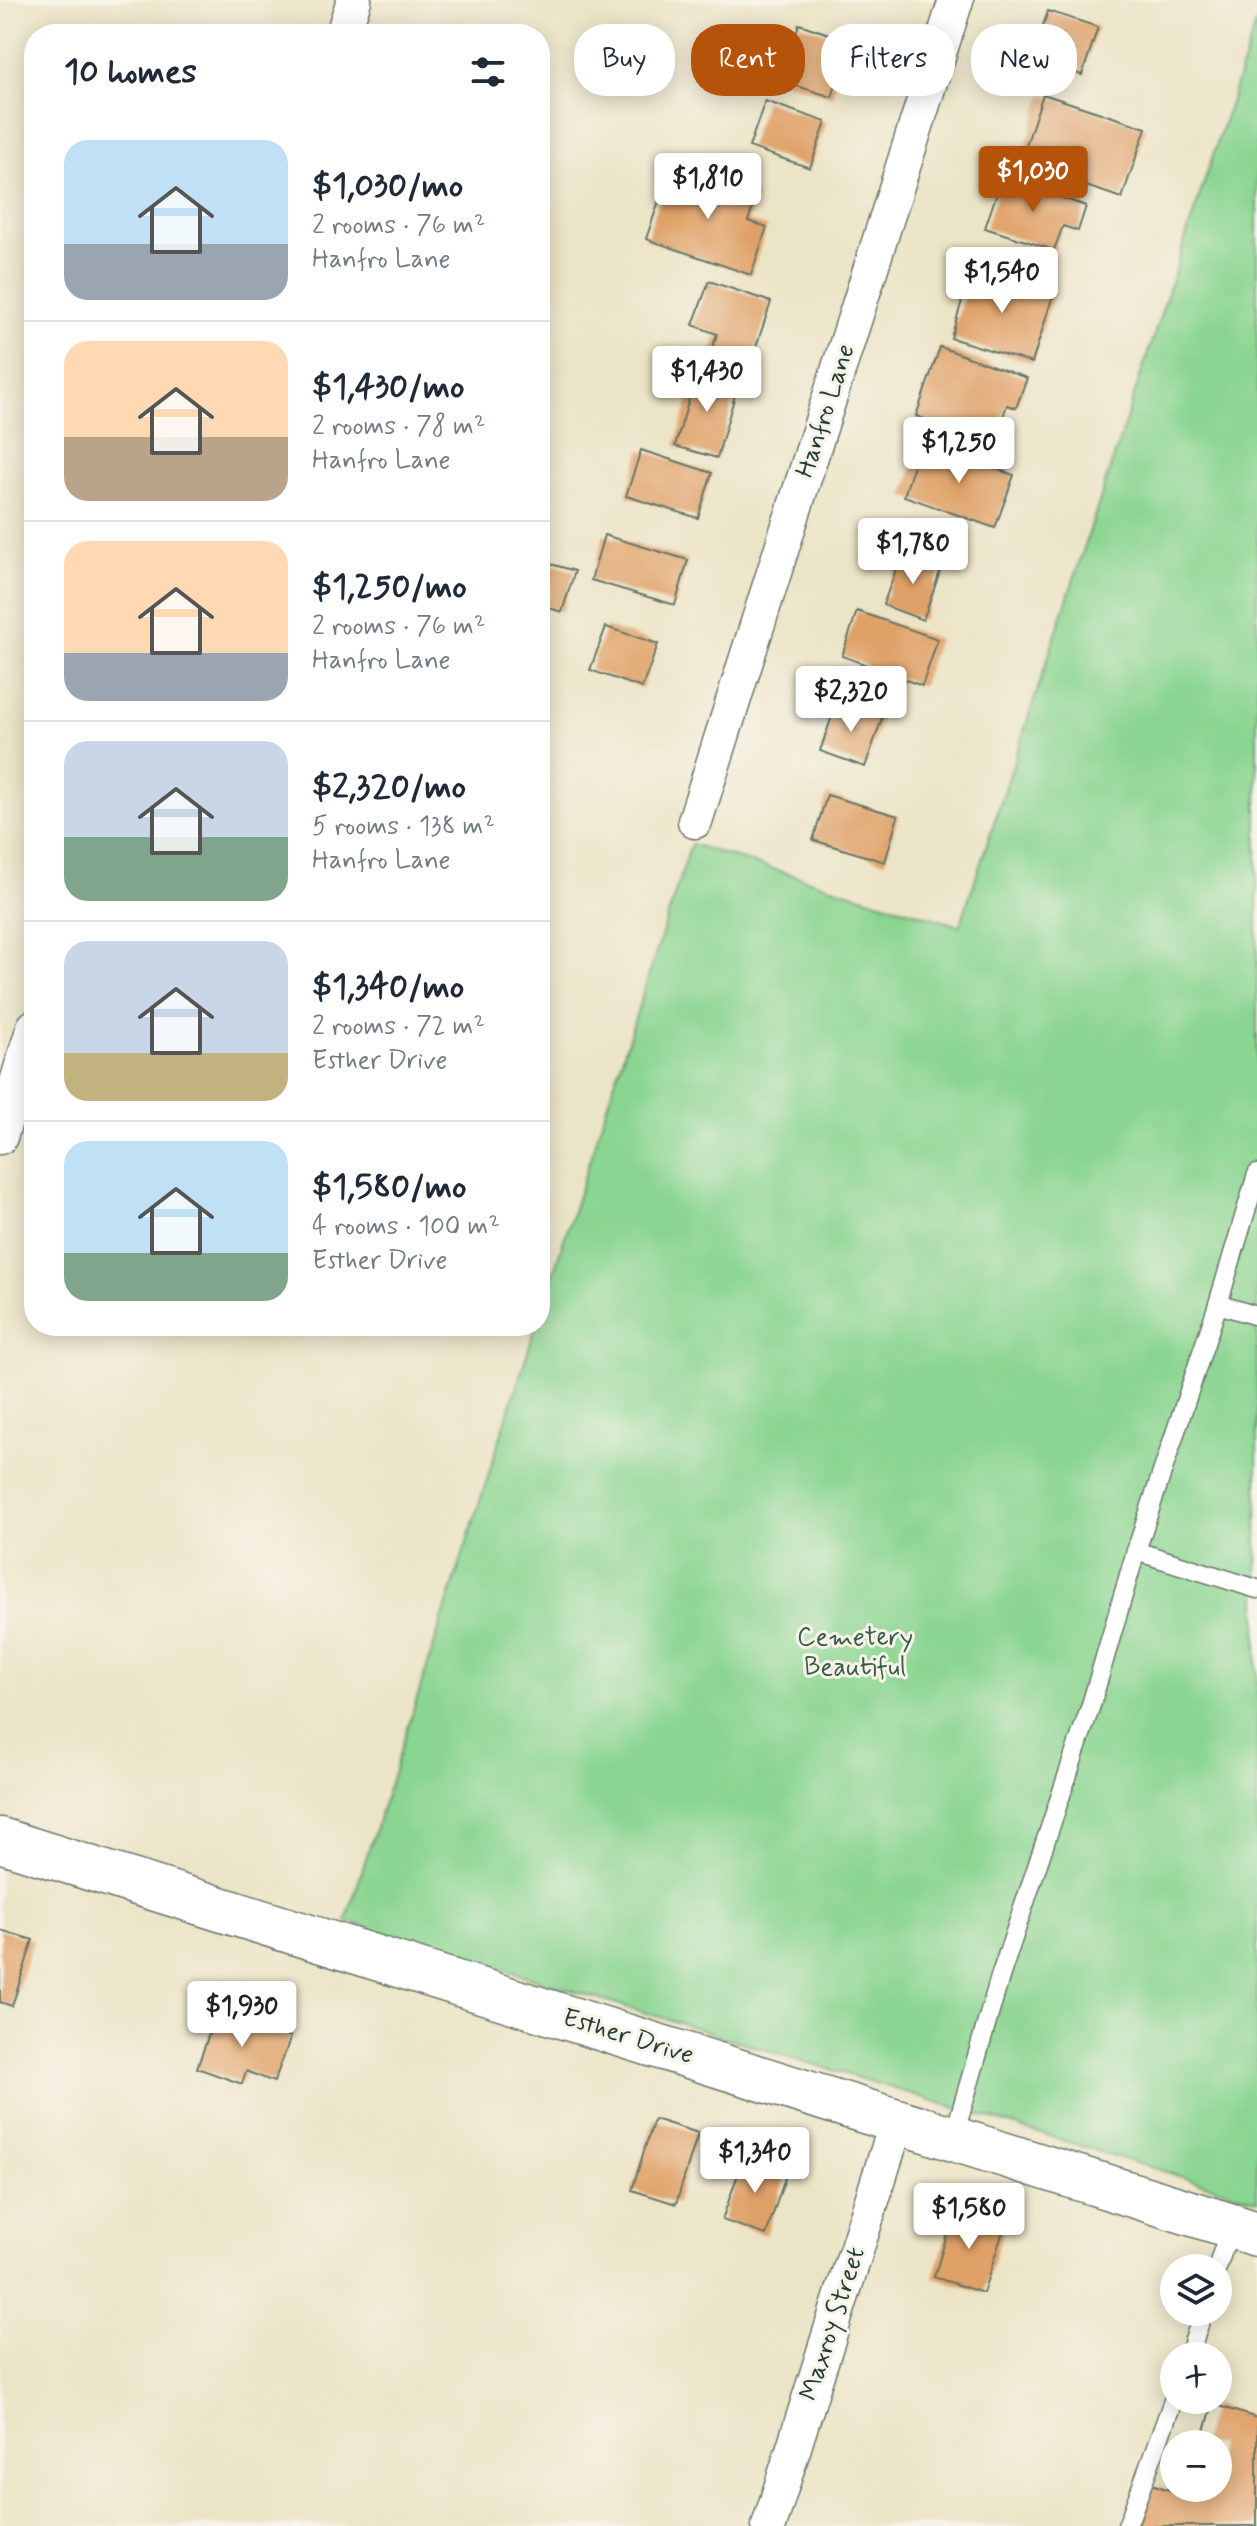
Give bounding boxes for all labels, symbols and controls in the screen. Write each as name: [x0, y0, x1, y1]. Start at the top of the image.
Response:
chip: Buy: [574, 24, 675, 96]
chip: Rent: [691, 24, 805, 96]
chip: Filters: [821, 24, 955, 96]
chip: New: [971, 24, 1077, 96]
text: 10 homes: [64, 50, 197, 95]
icon: filters: [466, 50, 510, 94]
pin: $1,030: [968, 146, 1098, 214]
pin: $1,810: [643, 153, 773, 221]
text: $1,030: [997, 155, 1069, 189]
text: $1,810: [672, 162, 744, 196]
text: $1,030/mo: [312, 164, 463, 209]
icon: home: [128, 172, 224, 268]
text: 2 rooms · 76 m²: [312, 209, 485, 243]
text: Hanfro Lane: [312, 243, 451, 277]
pin: $1,540: [937, 247, 1067, 315]
text: $1,540: [964, 256, 1040, 290]
street label: Hanfro Lane: [788, 340, 864, 482]
pin: $1,430: [642, 346, 772, 414]
text: $1,430: [670, 355, 744, 389]
text: $1,430/mo: [312, 365, 465, 410]
icon: home: [128, 373, 224, 469]
text: 2 rooms · 78 m²: [312, 410, 485, 444]
pin: $1,250: [894, 417, 1024, 485]
text: $1,250: [921, 426, 997, 460]
text: Hanfro Lane: [312, 444, 451, 478]
pin: $1,780: [848, 518, 978, 586]
text: $1,780: [876, 527, 950, 561]
text: $1,250/mo: [312, 565, 467, 610]
icon: home: [128, 573, 224, 669]
text: 2 rooms · 76 m²: [312, 610, 485, 644]
text: Hanfro Lane: [312, 644, 451, 678]
pin: $2,320: [786, 666, 916, 734]
text: $2,320: [814, 675, 888, 709]
text: $2,320/mo: [312, 765, 466, 810]
icon: home: [128, 773, 224, 869]
text: 5 rooms · 138 m²: [312, 810, 495, 844]
text: Hanfro Lane: [312, 844, 451, 878]
text: $1,340/mo: [312, 965, 464, 1010]
icon: home: [128, 973, 224, 1069]
text: 2 rooms · 72 m²: [312, 1010, 485, 1044]
text: Esther Drive: [312, 1044, 448, 1078]
text: $1,580/mo: [312, 1165, 466, 1210]
icon: home: [128, 1173, 224, 1269]
text: 4 rooms · 100 m²: [312, 1210, 500, 1244]
text: Esther Drive: [312, 1244, 448, 1278]
park label: Cemetery Beautiful: [797, 1621, 913, 1685]
pin: $1,930: [177, 1981, 307, 2049]
text: $1,930: [205, 1990, 279, 2024]
street label: Esther Drive: [558, 2001, 698, 2073]
pin: $1,340: [690, 2127, 820, 2195]
text: $1,340: [718, 2136, 792, 2170]
pin: $1,580: [904, 2183, 1034, 2251]
text: $1,580: [932, 2192, 1006, 2226]
street label: Maxroy Street: [792, 2243, 874, 2405]
map controls: [1160, 2254, 1232, 2502]
button: layers: [1160, 2254, 1232, 2326]
button: +: [1160, 2342, 1232, 2414]
button: −: [1160, 2430, 1232, 2502]

